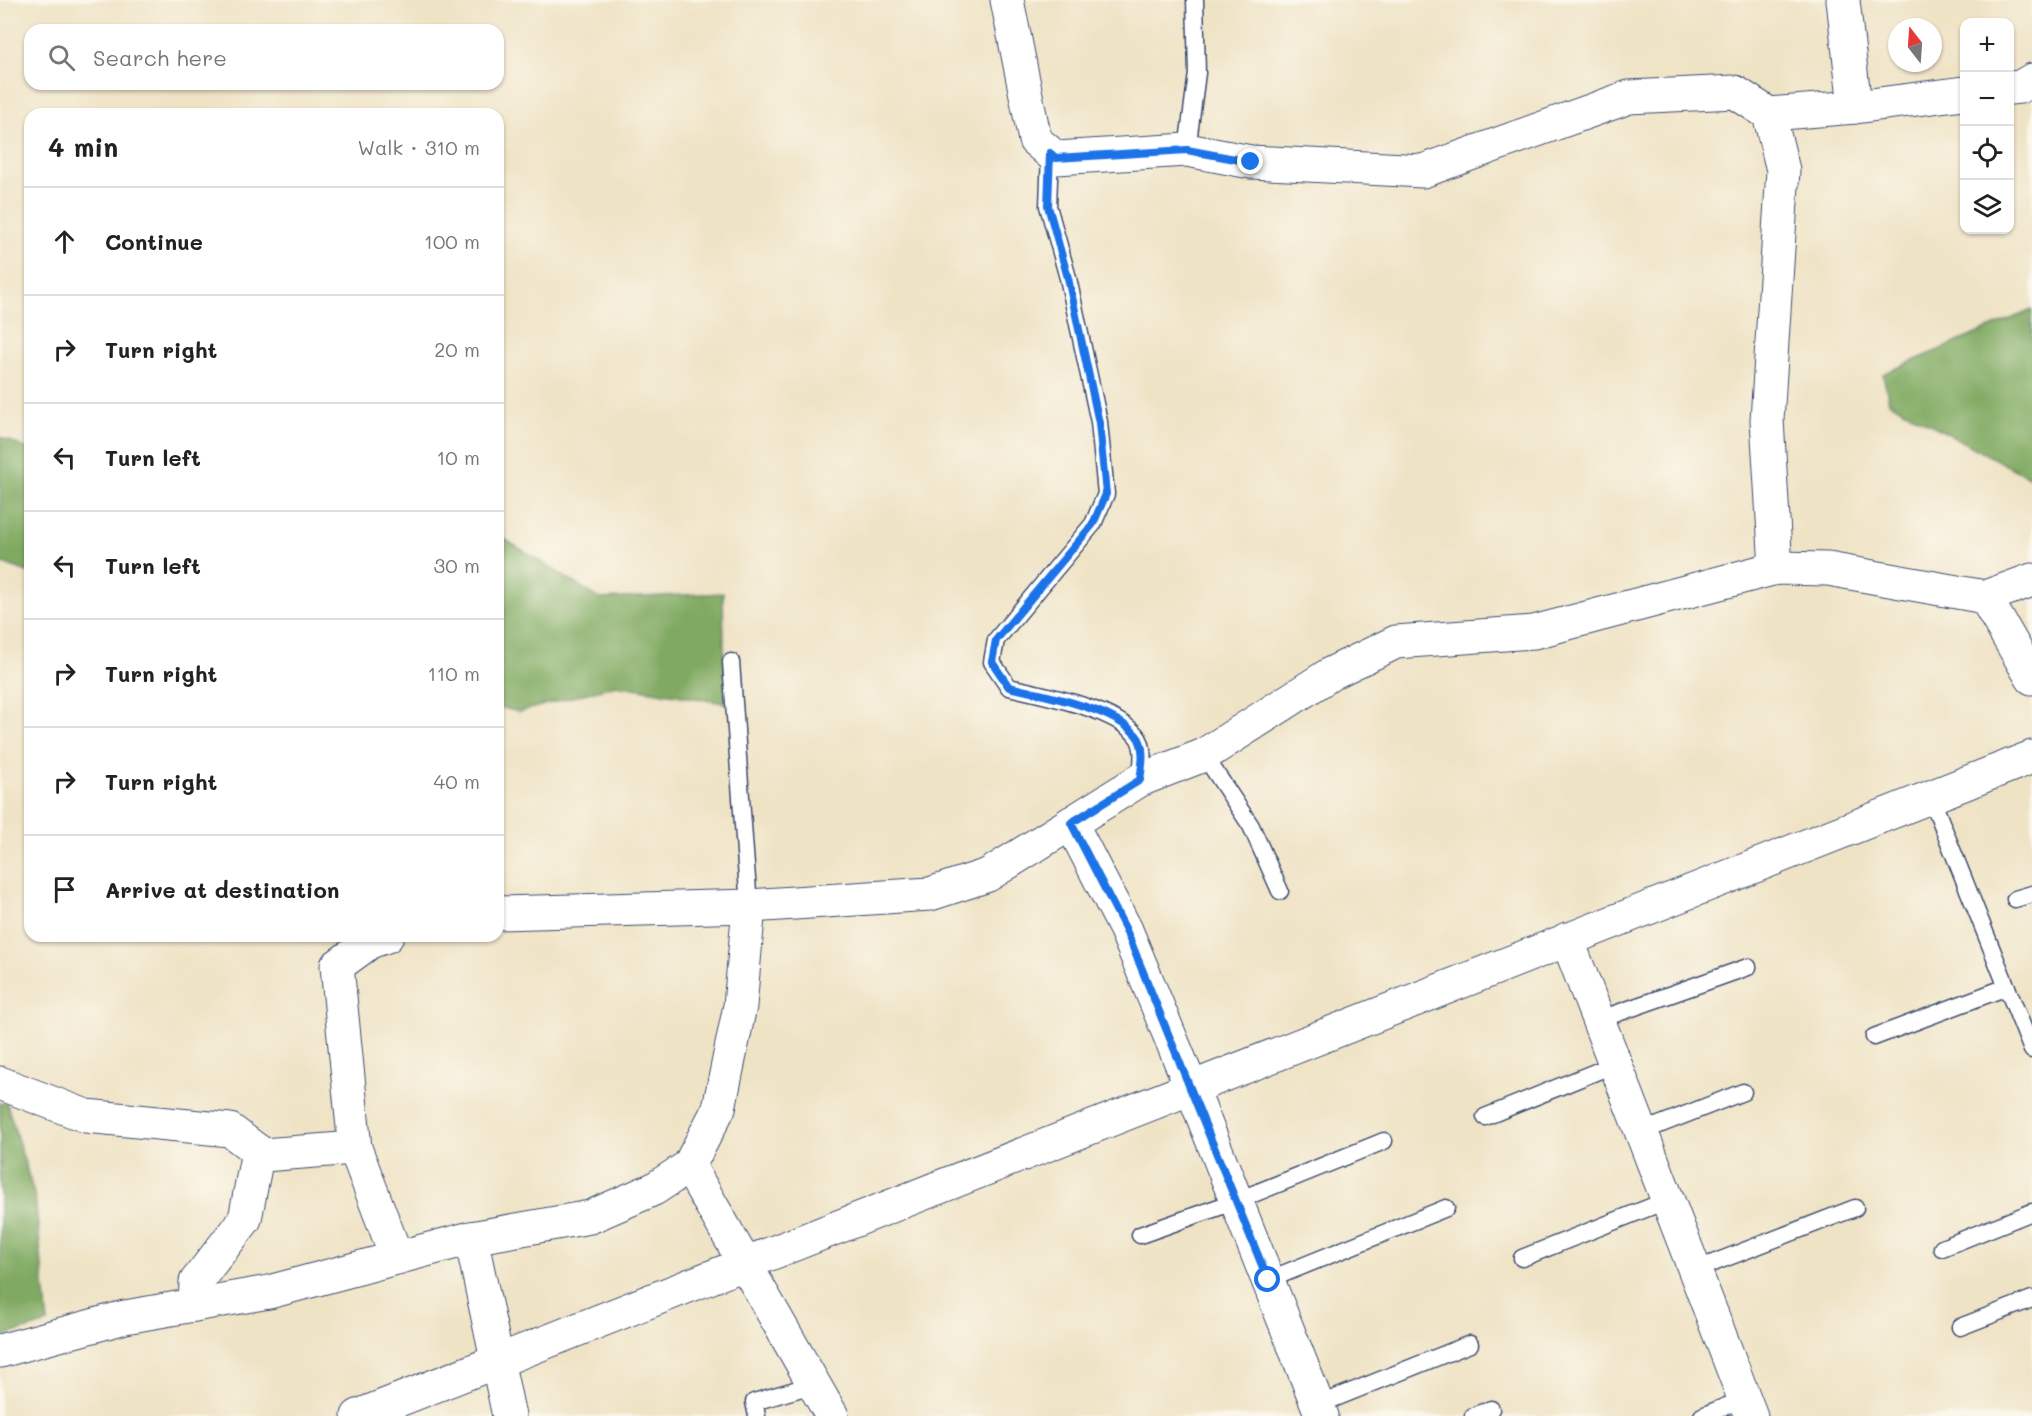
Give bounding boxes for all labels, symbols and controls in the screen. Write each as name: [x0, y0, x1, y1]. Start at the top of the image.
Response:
north arrow: [1888, 18, 1942, 72]
map controls: [1960, 18, 2014, 234]
button: +: [1960, 18, 2014, 72]
search box: [24, 24, 504, 90]
icon: search: [45, 41, 78, 74]
text: Search here: [93, 43, 227, 72]
button: −: [1960, 72, 2014, 126]
button: locate: [1960, 126, 2014, 180]
text: 4 min: [48, 130, 118, 164]
text: Walk · 310 m: [357, 134, 480, 160]
route end: [1237, 148, 1263, 174]
button: layers: [1960, 180, 2014, 234]
icon: ahead: [48, 225, 81, 258]
text: Continue: [105, 227, 203, 256]
text: 100 m: [424, 228, 480, 254]
icon: right: [48, 333, 81, 366]
text: Turn right: [105, 335, 217, 364]
text: 20 m: [434, 336, 480, 362]
icon: left: [48, 441, 81, 474]
text: Turn left: [105, 443, 201, 472]
text: 10 m: [436, 444, 480, 470]
icon: left: [48, 549, 81, 582]
text: Turn left: [105, 551, 201, 580]
text: 30 m: [434, 552, 480, 578]
icon: right: [48, 657, 81, 690]
text: Turn right: [105, 659, 217, 688]
text: 110 m: [427, 660, 480, 686]
icon: right: [48, 765, 81, 798]
text: Turn right: [105, 767, 217, 796]
text: 40 m: [434, 768, 480, 794]
icon: arrive: [48, 873, 81, 906]
text: Arrive at destination: [105, 875, 340, 904]
route start: [1254, 1266, 1280, 1292]

